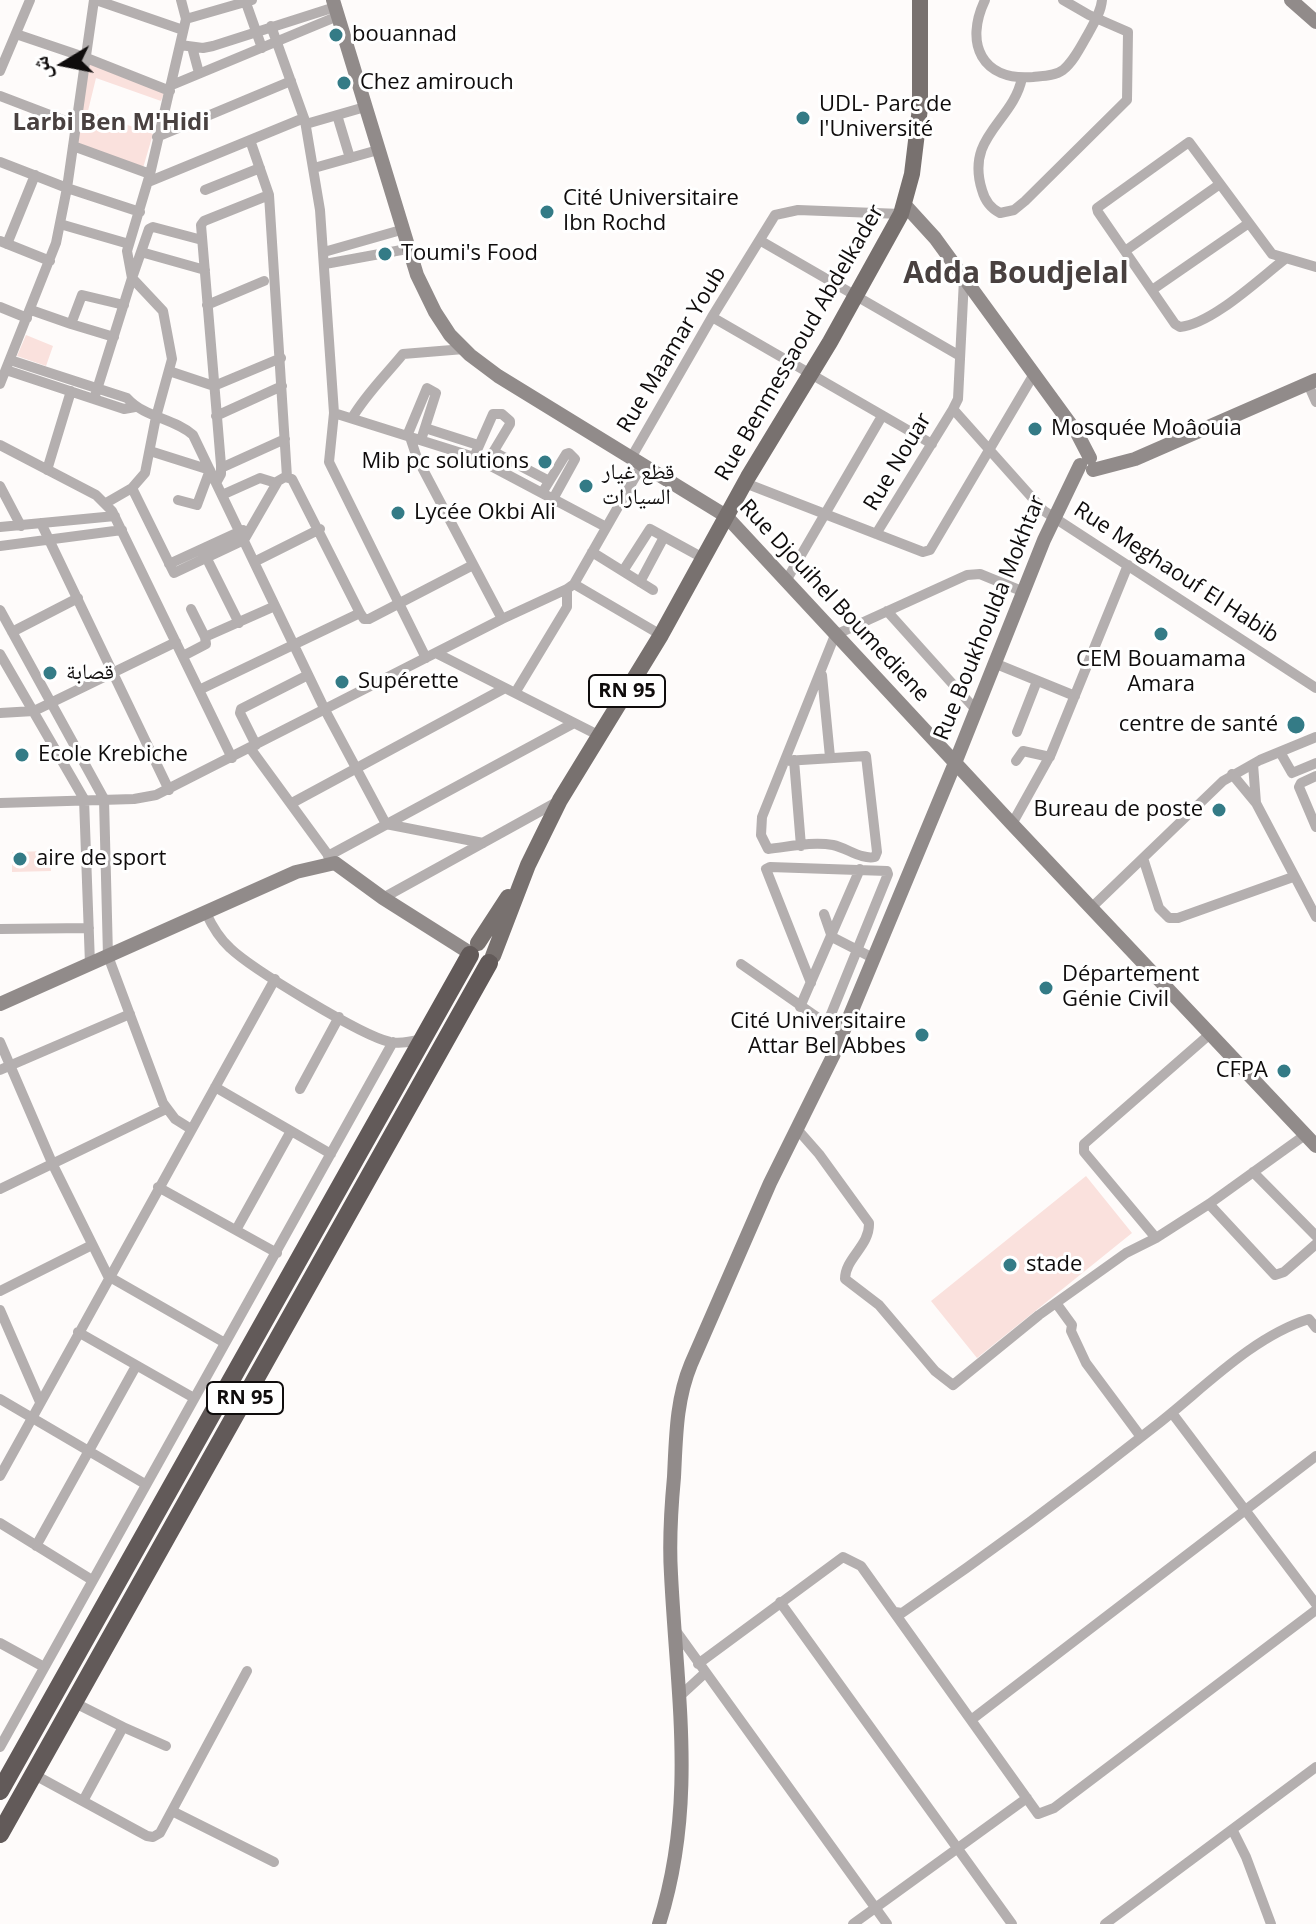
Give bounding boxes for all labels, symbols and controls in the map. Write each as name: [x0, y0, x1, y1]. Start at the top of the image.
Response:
place label: bouannad: [352, 22, 457, 48]
north arrow: [24, 24, 104, 104]
marker: bouannad: [327, 26, 345, 44]
text: ش: [24, 54, 57, 82]
place label: Chez amirouch: [360, 70, 514, 96]
marker: Chez amirouch: [335, 74, 353, 92]
place label: UDL- Parc de l'Université: [819, 92, 952, 144]
district label: Larbi Ben M'Hidi: [12, 109, 210, 137]
marker: UDL- Parc de l'Université: [794, 109, 812, 127]
place label: Cité Universitaire Ibn Rochd: [563, 186, 739, 238]
street label: Rue Benmessaoud Abdelkader: [710, 200, 890, 486]
marker: Cité Universitaire Ibn Rochd: [538, 203, 556, 221]
place label: Toumi's Food: [401, 241, 538, 267]
marker: Toumi's Food: [376, 245, 394, 263]
district label: Adda Boudjelal: [903, 256, 1129, 292]
street label: Rue Maamar Youb: [612, 262, 732, 438]
street label: Rue Nouar: [858, 408, 938, 516]
place label: Mosquée Moâouia: [1051, 416, 1242, 442]
marker: Mosquée Moâouia: [1026, 420, 1044, 438]
place label: Mib pc solutions: [361, 449, 529, 475]
marker: Mib pc solutions: [536, 453, 554, 471]
place label: قطع غيار السيارات: [602, 460, 674, 512]
marker: قطع غيار السيارات: [577, 477, 595, 495]
street label: Rue Boukhoulda Mokhtar: [929, 492, 1051, 744]
street label: Rue Djouihel Boumediene: [733, 494, 935, 708]
street label: Rue Meghaouf El Habib: [1069, 497, 1283, 649]
place label: Lycée Okbi Ali: [414, 500, 556, 526]
marker: Lycée Okbi Ali: [389, 504, 407, 522]
marker: CEM Bouamama Amara: [1152, 625, 1170, 643]
place label: CEM Bouamama Amara: [1076, 647, 1246, 698]
place label: قصابة: [66, 660, 114, 686]
marker: قصابة: [41, 664, 59, 682]
place label: Supérette: [358, 669, 459, 695]
marker: Supérette: [333, 673, 351, 691]
road number: RN 95: [589, 675, 665, 707]
place label: centre de santé: [1119, 712, 1278, 738]
marker: centre de santé: [1285, 714, 1307, 736]
place label: Ecole Krebiche: [38, 742, 188, 768]
marker: Ecole Krebiche: [13, 746, 31, 764]
place label: Bureau de poste: [1034, 797, 1203, 823]
marker: Bureau de poste: [1210, 801, 1228, 819]
place label: aire de sport: [36, 846, 166, 872]
marker: aire de sport: [11, 850, 29, 868]
place label: Département Génie Civil: [1062, 962, 1199, 1014]
marker: Département Génie Civil: [1037, 979, 1055, 997]
place label: Cité Universitaire Attar Bel Abbes: [730, 1009, 906, 1060]
marker: Cité Universitaire Attar Bel Abbes: [913, 1026, 931, 1044]
place label: CFPA: [1216, 1058, 1268, 1084]
marker: CFPA: [1275, 1062, 1293, 1080]
place label: stade: [1026, 1252, 1082, 1278]
marker: stade: [1001, 1256, 1019, 1274]
road number: RN 95: [207, 1382, 283, 1414]

